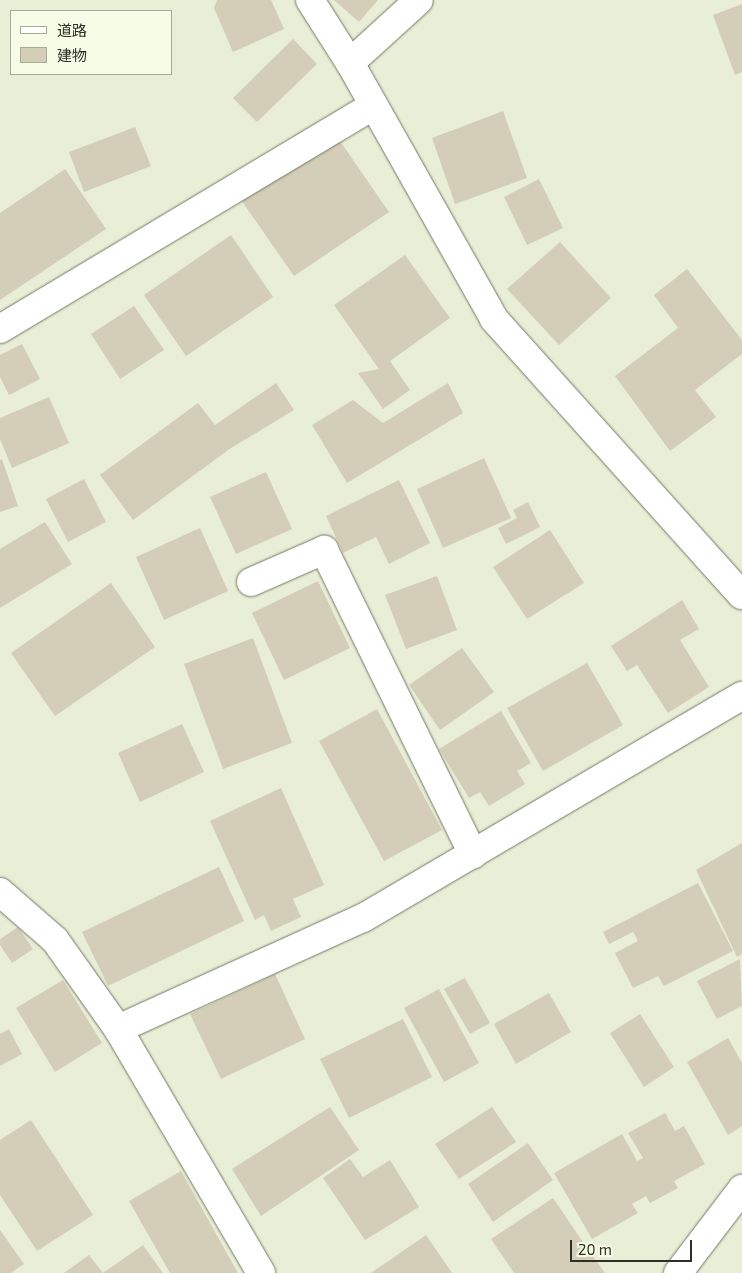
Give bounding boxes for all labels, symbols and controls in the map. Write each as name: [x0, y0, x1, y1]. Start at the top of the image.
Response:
legend: [10, 10, 172, 75]
text: 道路: [57, 21, 87, 39]
text: 建物: [57, 46, 87, 64]
scale bar: [572, 1230, 694, 1262]
text: 20 m: [578, 1240, 612, 1258]

